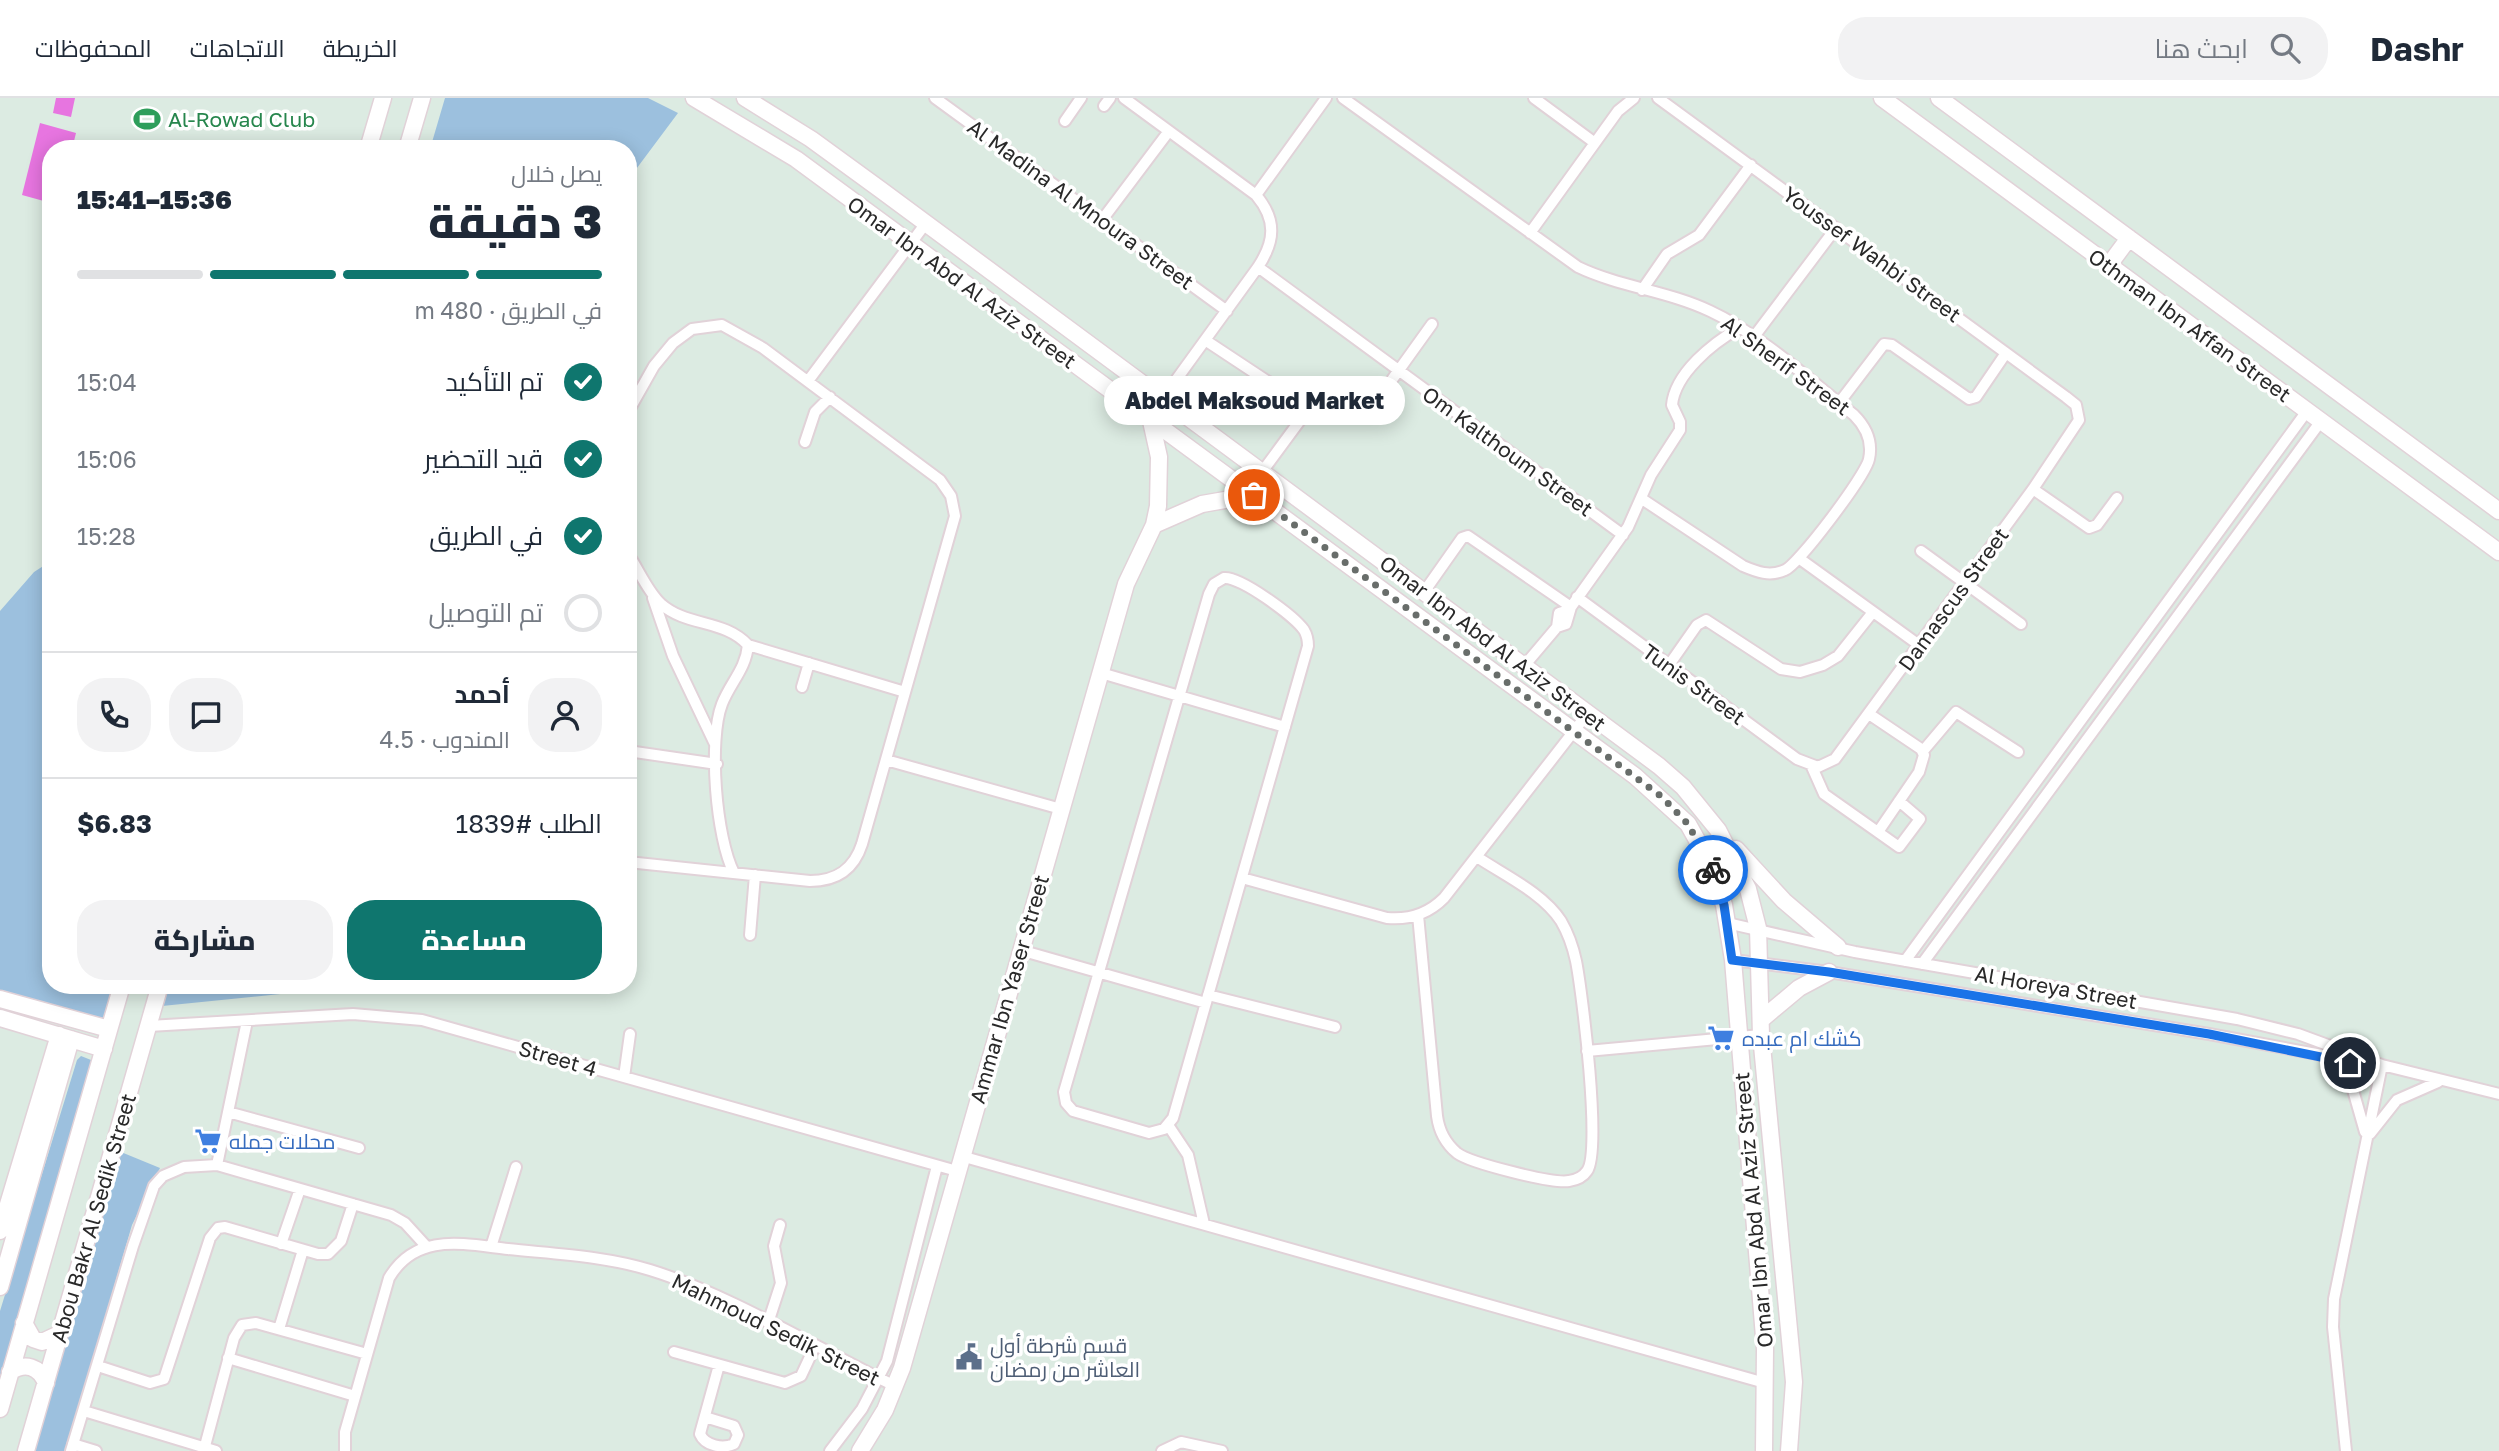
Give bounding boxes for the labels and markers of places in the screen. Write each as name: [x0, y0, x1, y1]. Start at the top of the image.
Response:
sports icon: Al-Rowad Club: [132, 104, 162, 134]
place label: Al-Rowad Club: [168, 106, 315, 132]
callout: Abdel Maksoud Market: [1104, 376, 1404, 425]
pin: [1224, 465, 1284, 525]
supermarket icon: كشك ام عبده: [1706, 1023, 1736, 1053]
place label: كشك ام عبده: [1742, 1025, 1862, 1053]
pin: [2320, 1033, 2380, 1093]
supermarket icon: محلات جمله: [193, 1126, 223, 1156]
place label: محلات جمله: [229, 1128, 336, 1154]
place label: قسم شرطة أول العاشر من رمضان: [990, 1332, 1140, 1383]
public building icon: قسم شرطة أول العاشر من رمضان: [954, 1342, 984, 1372]

